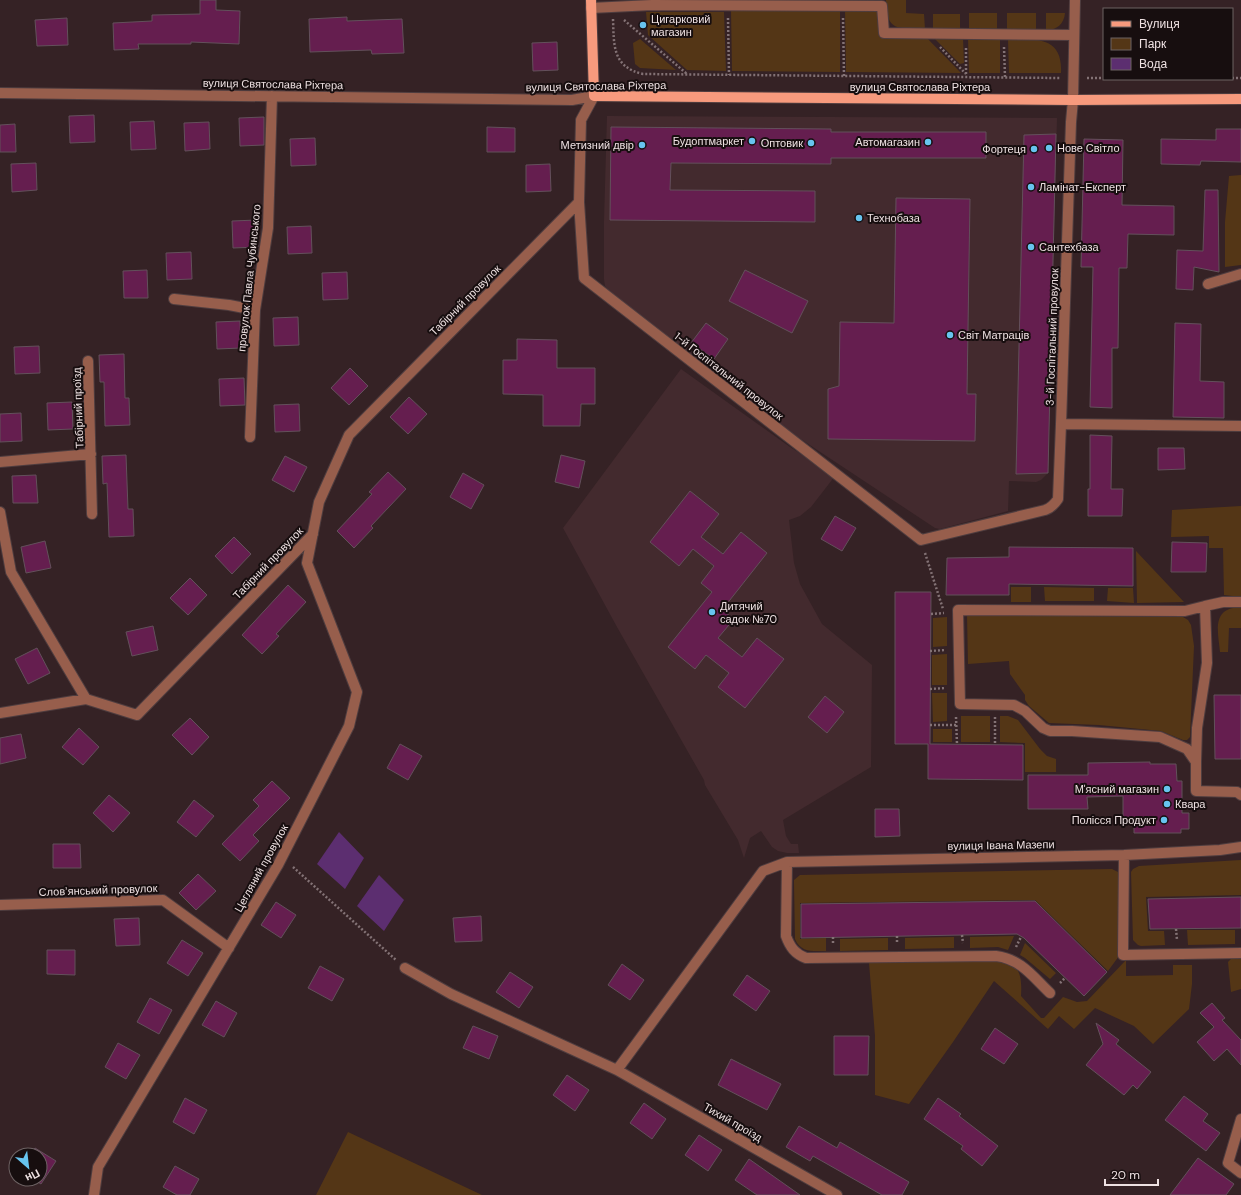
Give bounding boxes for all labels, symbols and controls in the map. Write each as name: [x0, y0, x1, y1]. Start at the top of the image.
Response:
legend: [1103, 8, 1233, 80]
place label: Цигарковий магазин: [651, 12, 710, 39]
text: Вулиця: [1139, 16, 1180, 32]
marker: Цигарковий магазин: [638, 20, 648, 30]
text: Парк: [1139, 36, 1167, 52]
text: Вода: [1139, 56, 1167, 72]
street label: вулиця Святослава Ріхтера: [203, 76, 344, 92]
street label: вулиця Святослава Ріхтера: [526, 78, 667, 94]
street label: вулиця Святослава Ріхтера: [850, 80, 991, 94]
place label: Будоптмаркет: [673, 134, 744, 148]
place label: Автомагазин: [855, 135, 920, 149]
marker: Будоптмаркет: [747, 136, 757, 146]
place label: Оптовик: [761, 136, 803, 150]
marker: Автомагазин: [923, 137, 933, 147]
place label: Метизний двір: [561, 138, 634, 152]
marker: Оптовик: [806, 138, 816, 148]
marker: Метизний двір: [637, 140, 647, 150]
place label: Нове Світло: [1057, 141, 1120, 155]
place label: Фортеця: [982, 142, 1026, 156]
marker: Нове Світло: [1044, 143, 1054, 153]
marker: Фортеця: [1029, 144, 1039, 154]
place label: Ламінат-Експерт: [1039, 180, 1126, 194]
marker: Ламінат-Експерт: [1026, 182, 1036, 192]
street label: провулок Павла Чубинського: [234, 204, 264, 352]
place label: Технобаза: [867, 211, 921, 225]
marker: Технобаза: [854, 213, 864, 223]
place label: Сантехбаза: [1039, 240, 1100, 254]
marker: Сантехбаза: [1026, 242, 1036, 252]
street label: Табірний провулок: [426, 261, 504, 339]
street label: 3-й Госпітальний провулок: [1043, 268, 1061, 406]
place label: Світ Матраців: [958, 328, 1029, 342]
street label: 1-й Госпітальний провулок: [672, 329, 787, 423]
marker: Світ Матраців: [945, 330, 955, 340]
street label: Табірний проїзд: [70, 367, 86, 449]
street label: Табірний провулок: [230, 524, 306, 602]
place label: Дитячий садок №70: [720, 599, 777, 626]
marker: Дитячий садок №70: [707, 607, 717, 617]
place label: М'ясний магазин: [1075, 782, 1159, 796]
marker: М'ясний магазин: [1162, 784, 1172, 794]
place label: Квара: [1175, 797, 1206, 811]
marker: Квара: [1162, 799, 1172, 809]
place label: Полісся Продукт: [1072, 813, 1156, 827]
marker: Полісся Продукт: [1159, 815, 1169, 825]
street label: Цегляний провулок: [231, 821, 291, 914]
street label: вулиця Івана Мазепи: [947, 837, 1055, 853]
street label: Словʼянський провулок: [38, 881, 158, 899]
street label: Тихий проїзд: [701, 1100, 765, 1145]
north arrow: [8, 1147, 48, 1187]
scale bar: [1105, 1161, 1158, 1187]
text: Пн: [23, 1166, 42, 1185]
text: 20 m: [1111, 1167, 1140, 1183]

